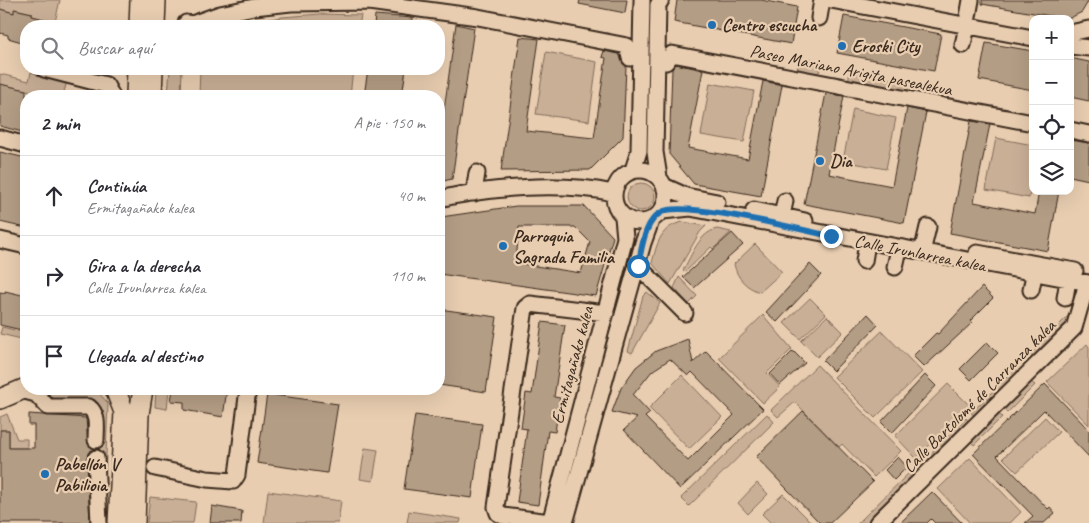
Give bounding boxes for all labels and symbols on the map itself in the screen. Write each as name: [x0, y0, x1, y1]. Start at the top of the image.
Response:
place label: Centro escucha: [722, 14, 818, 36]
marker: Centro escucha: [706, 19, 718, 31]
place label: Eroski City: [852, 35, 922, 57]
street label: Paseo Mariano Arigita pasealekua: [748, 40, 955, 101]
marker: Eroski City: [836, 40, 848, 52]
place label: Dia: [830, 150, 853, 172]
marker: Dia: [814, 155, 826, 167]
place label: Parroquia Sagrada Familia: [513, 225, 616, 268]
route end: [820, 225, 843, 248]
street label: Calle Irunlarrea kalea: [852, 229, 989, 277]
marker: Parroquia Sagrada Familia: [497, 240, 509, 252]
route start: [627, 255, 650, 278]
street label: Ermitagañako kalea: [546, 302, 599, 426]
street label: Calle Bartolomé de Carranza kalea: [898, 314, 1061, 477]
place label: Pabellón V Pabilioia: [55, 453, 123, 496]
marker: Pabellón V Pabilioia: [39, 468, 51, 480]

